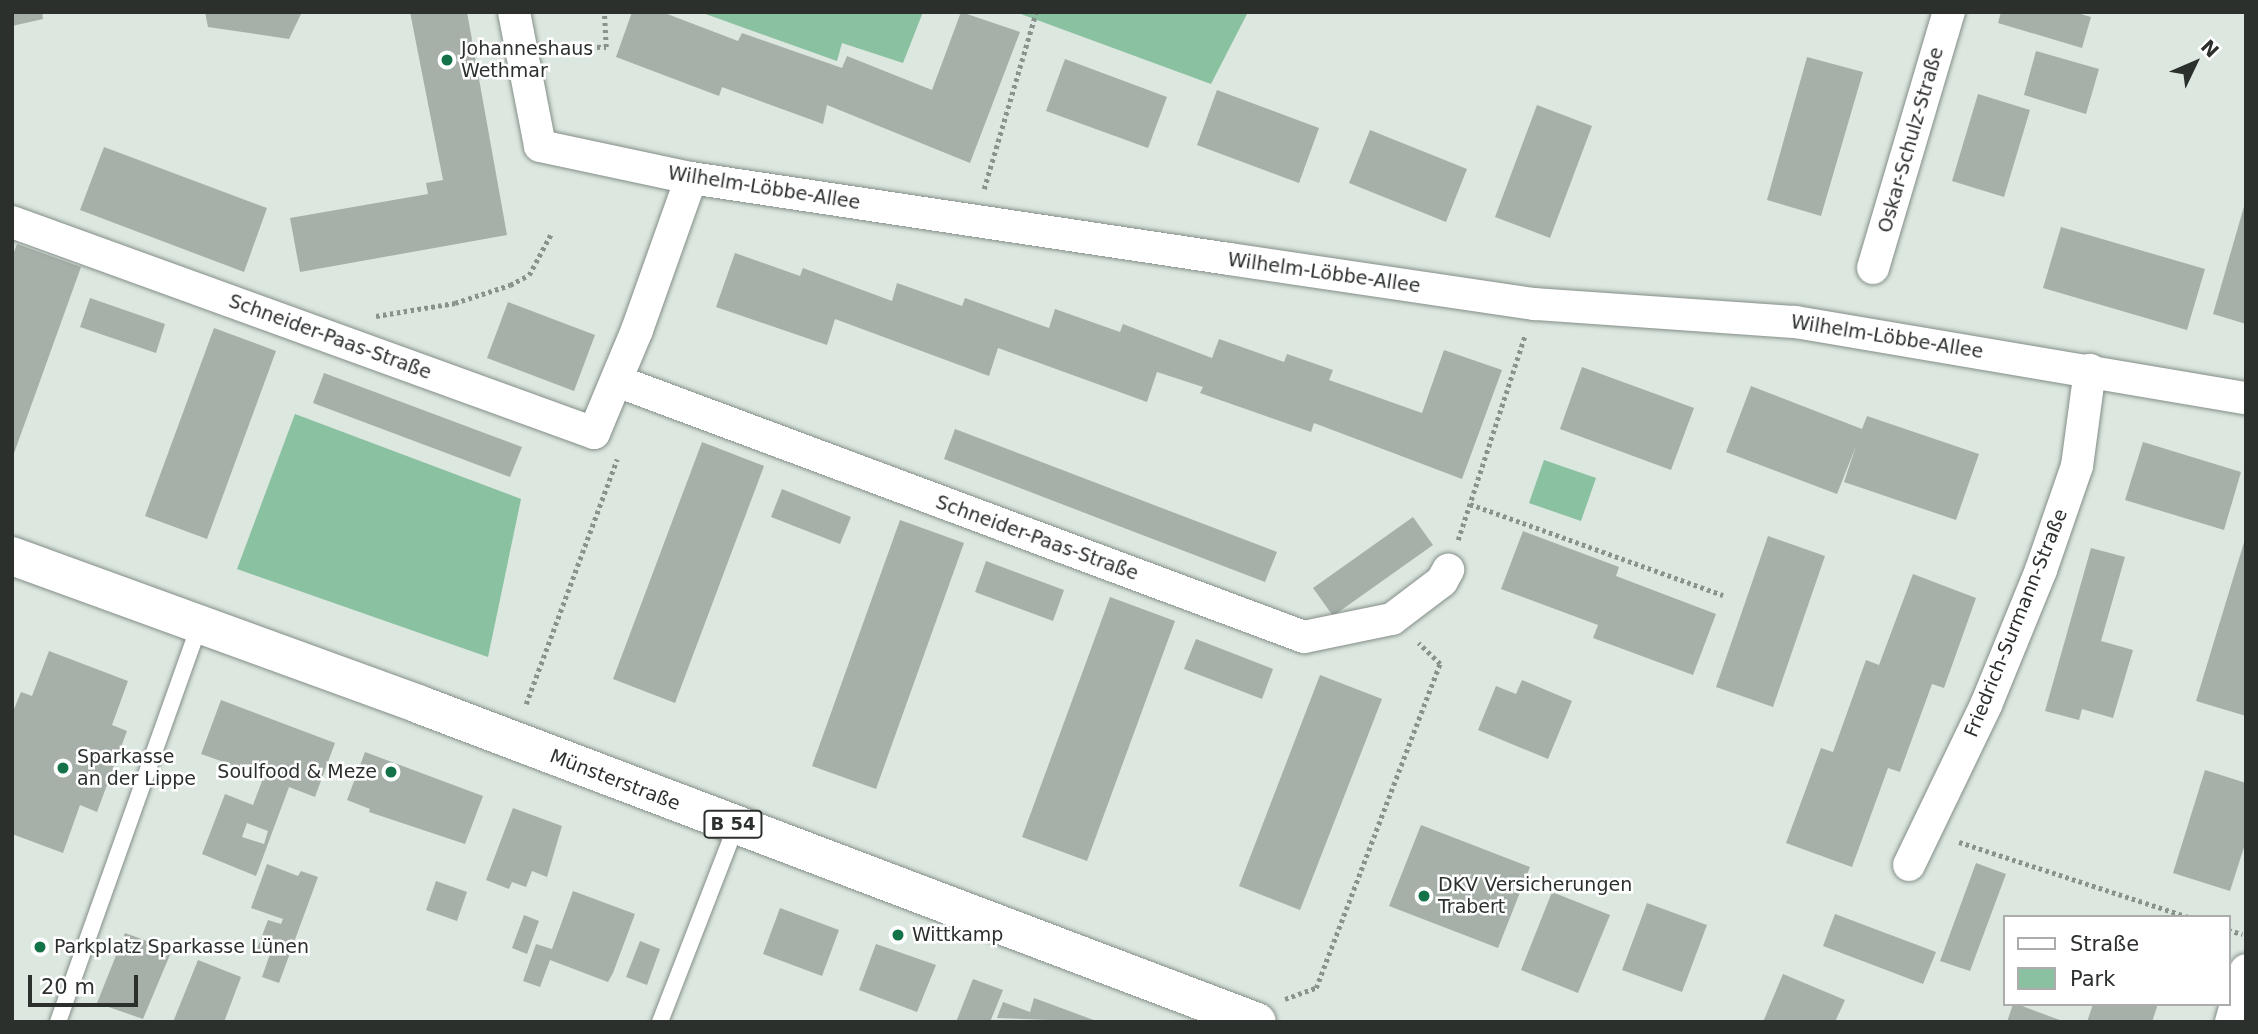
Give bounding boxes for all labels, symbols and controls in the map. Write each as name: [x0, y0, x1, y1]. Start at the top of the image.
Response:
north arrow: [2160, 28, 2230, 98]
text: N: [2197, 35, 2224, 62]
place label: Johanneshaus Wethmar: [461, 38, 593, 82]
street label: Oskar-Schulz-Straße: [1874, 45, 1948, 235]
marker: Johanneshaus Wethmar: [439, 52, 455, 68]
street label: Wilhelm-Löbbe-Allee: [666, 162, 862, 214]
street label: Wilhelm-Löbbe-Allee: [1226, 248, 1422, 298]
street label: Schneider-Paas-Straße: [226, 290, 434, 384]
street label: Wilhelm-Löbbe-Allee: [1789, 311, 1985, 363]
street label: Schneider-Paas-Straße: [933, 491, 1141, 585]
street label: Friedrich-Surmann-Straße: [1960, 506, 2072, 740]
street label: Münsterstraße: [547, 745, 683, 815]
place label: Sparkasse an der Lippe: [77, 746, 196, 790]
marker: Sparkasse an der Lippe: [55, 760, 71, 776]
place label: Soulfood & Meze: [217, 761, 377, 783]
marker: Soulfood & Meze: [383, 764, 399, 780]
road number: B 54: [703, 810, 763, 838]
place label: DKV Versicherungen Trabert: [1438, 874, 1632, 918]
marker: DKV Versicherungen Trabert: [1416, 888, 1432, 904]
legend: [2002, 915, 2230, 1006]
place label: Wittkamp: [912, 924, 1003, 946]
marker: Wittkamp: [890, 927, 906, 943]
text: Straße: [2070, 932, 2139, 956]
place label: Parkplatz Sparkasse Lünen: [54, 936, 309, 958]
marker: Parkplatz Sparkasse Lünen: [32, 939, 48, 955]
scale bar: [32, 960, 142, 1004]
text: Park: [2070, 967, 2115, 991]
text: 20 m: [41, 975, 95, 999]

